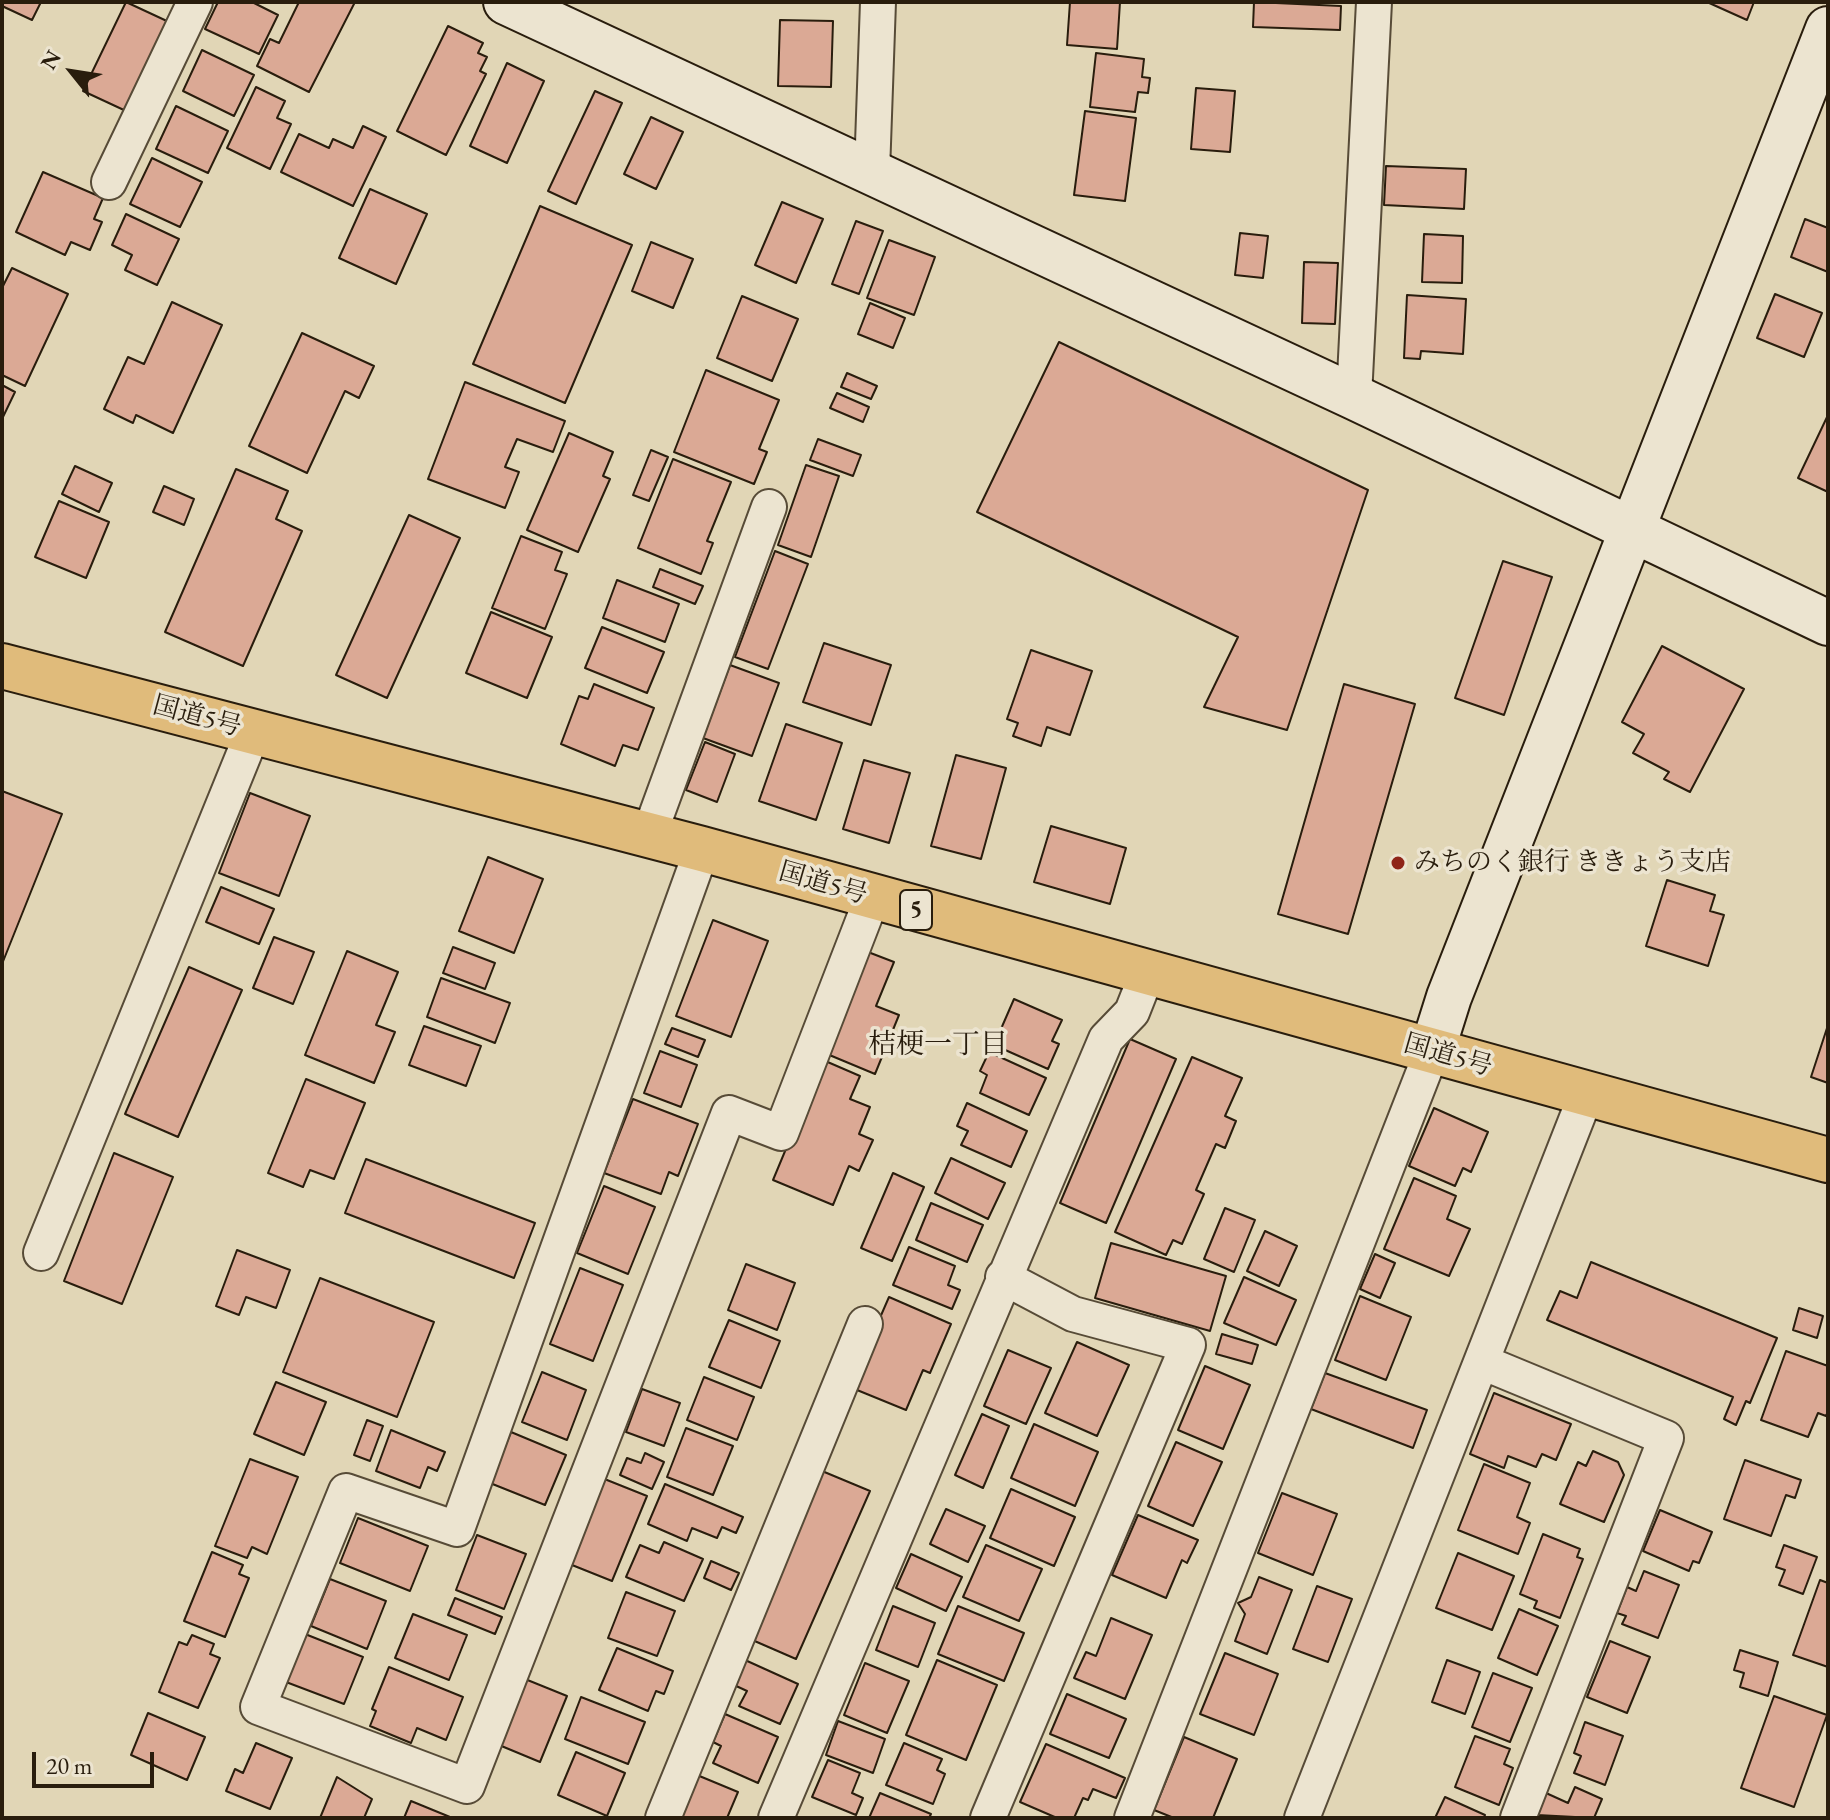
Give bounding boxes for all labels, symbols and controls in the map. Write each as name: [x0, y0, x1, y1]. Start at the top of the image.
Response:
north arrow: [32, 32, 112, 112]
text: N: [34, 45, 68, 75]
street label: 国道5号: [149, 690, 245, 744]
place label: みちのく銀行 ききょう支店: [1414, 847, 1731, 879]
marker: みちのく銀行 ききょう支店: [1389, 854, 1407, 872]
street label: 国道5号: [775, 857, 871, 911]
road number: 5: [900, 890, 932, 930]
district label: 桔梗一丁目: [868, 1028, 1008, 1062]
street label: 国道5号: [1400, 1029, 1496, 1083]
scale bar: [36, 1736, 158, 1786]
text: 20 m: [46, 1750, 93, 1781]

